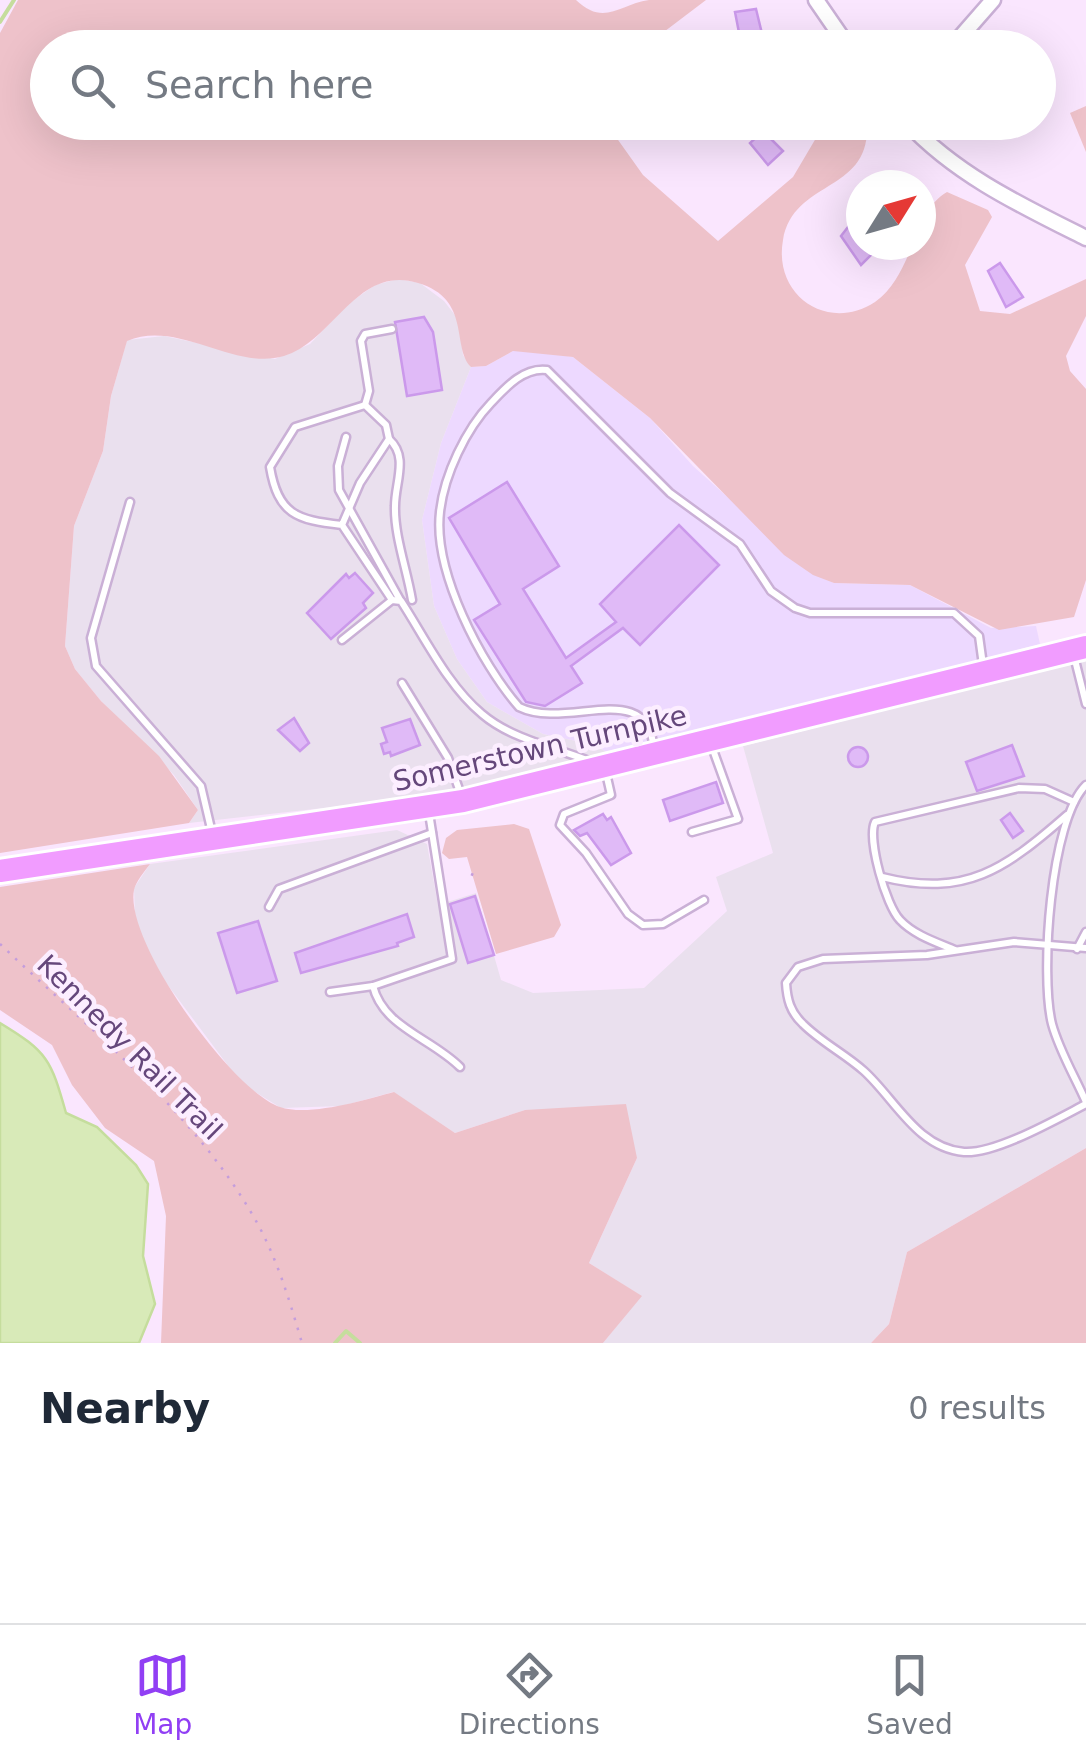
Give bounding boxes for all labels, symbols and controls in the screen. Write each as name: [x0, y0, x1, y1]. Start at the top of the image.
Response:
search box: [30, 30, 1056, 140]
icon: search: [65, 58, 120, 113]
text: Search here: [145, 63, 373, 107]
north arrow: [846, 170, 936, 260]
street label: Somerstown Turnpike: [390, 699, 690, 798]
street label: Kennedy Rail Trail: [30, 948, 229, 1147]
text: Nearby: [40, 1384, 210, 1433]
text: 0 results: [908, 1389, 1046, 1427]
tab: Map: [133, 1648, 192, 1741]
tab: Directions: [459, 1648, 600, 1741]
tab: Saved: [866, 1648, 953, 1741]

